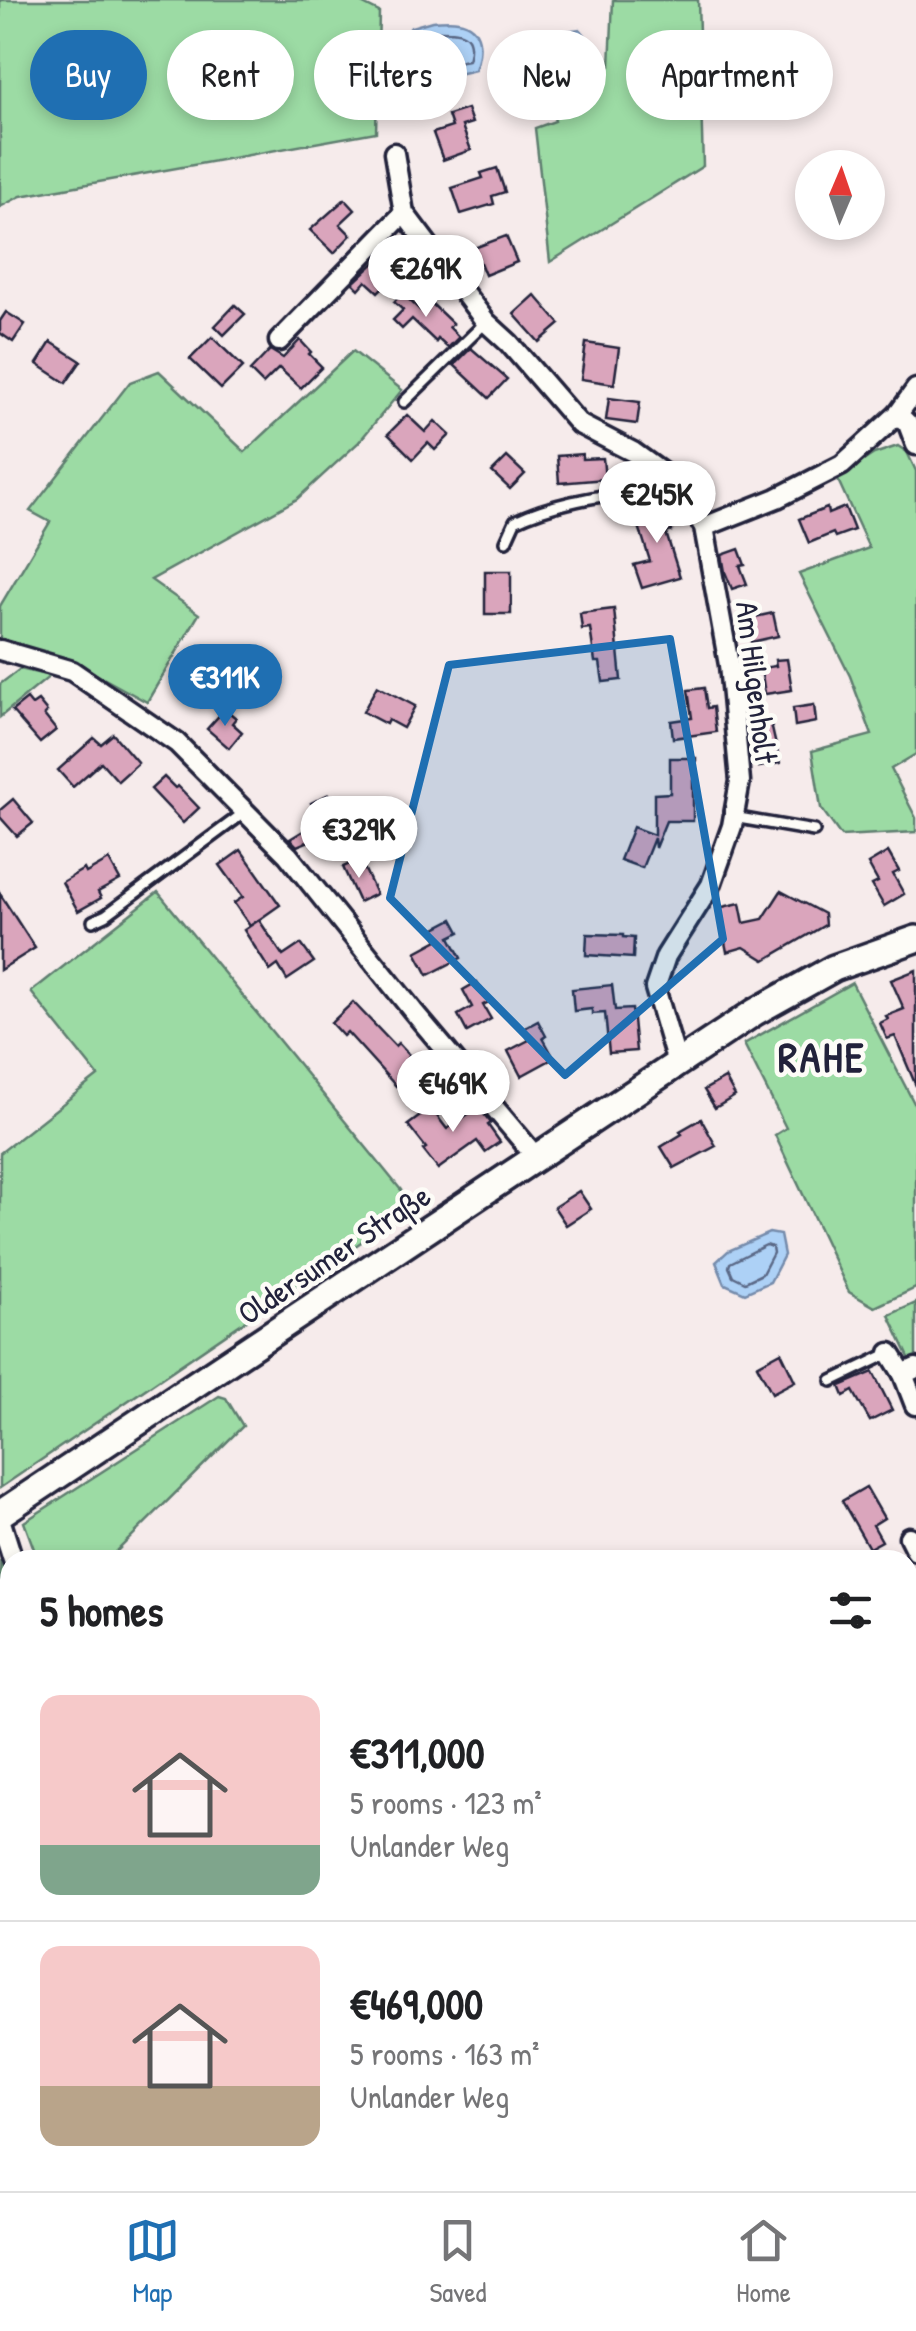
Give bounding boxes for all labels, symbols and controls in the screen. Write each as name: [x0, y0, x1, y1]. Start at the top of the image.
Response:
chip: Buy: [30, 30, 147, 120]
chip: Rent: [167, 30, 294, 120]
chip: Filters: [314, 30, 467, 120]
chip: New: [487, 30, 606, 120]
chip: Apartment: [626, 30, 833, 120]
north arrow: [795, 150, 885, 240]
map controls: [795, 150, 885, 240]
pin: €269K: [356, 235, 496, 320]
text: €269K: [390, 246, 462, 289]
pin: €245K: [587, 461, 727, 546]
text: €245K: [621, 472, 693, 515]
street label: Am Hilgenholt: [726, 599, 788, 766]
pin: €311K: [155, 644, 295, 729]
text: €311K: [190, 655, 260, 698]
pin: €329K: [289, 796, 429, 881]
text: €329K: [322, 807, 396, 850]
district label: RAHE: [778, 1028, 866, 1085]
pin: €469K: [383, 1050, 523, 1135]
text: €469K: [419, 1061, 487, 1104]
street label: Oldersumer Straße: [229, 1174, 439, 1334]
text: 5 homes: [40, 1582, 163, 1639]
icon: filters: [823, 1583, 878, 1638]
text: €311,000: [350, 1724, 484, 1781]
icon: home: [120, 1735, 240, 1855]
text: 5 rooms · 123 m²: [350, 1781, 542, 1824]
text: Unlander Weg: [350, 1824, 509, 1867]
text: €469,000: [350, 1975, 483, 2032]
icon: home: [120, 1986, 240, 2106]
text: 5 rooms · 163 m²: [350, 2032, 539, 2075]
text: Unlander Weg: [350, 2075, 509, 2118]
tab: Map: [125, 2213, 180, 2311]
tab: Saved: [429, 2213, 487, 2311]
tab: Home: [736, 2213, 791, 2311]

